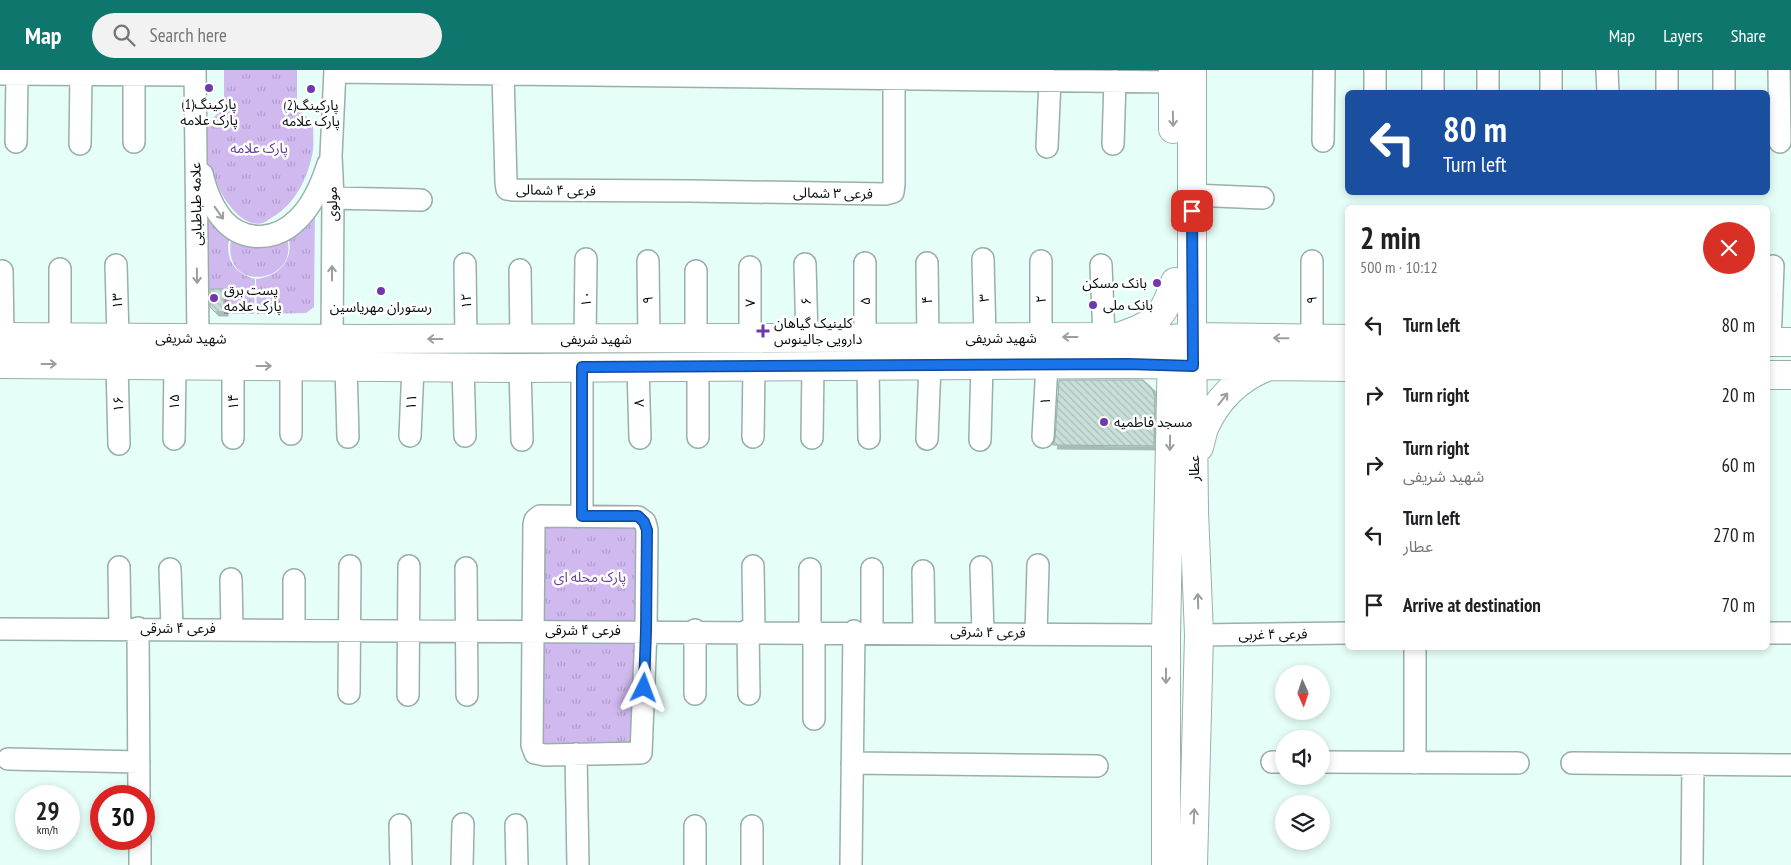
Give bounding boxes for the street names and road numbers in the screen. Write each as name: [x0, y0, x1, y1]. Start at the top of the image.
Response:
street label: علامه طباطبایی: [186, 162, 206, 246]
street label: فرعی ۴ شمالی: [516, 180, 596, 200]
street label: فرعی ۳ شمالی: [793, 183, 873, 203]
street label: مولوی: [323, 186, 341, 222]
street label: ۱۰: [577, 291, 595, 307]
street label: ۱۳: [108, 293, 126, 309]
street label: ۱۲: [457, 293, 475, 309]
street label: ۳: [975, 294, 993, 302]
street label: ۲: [1032, 295, 1050, 303]
street label: ۹: [639, 296, 657, 304]
street label: ۴: [918, 296, 936, 304]
street label: ۹: [1303, 296, 1321, 304]
street label: ۶: [797, 297, 815, 305]
street label: ۵: [856, 297, 874, 305]
street label: ۷: [741, 299, 759, 307]
street label: شهید شریفی: [155, 328, 227, 348]
street label: شهید شریفی: [965, 329, 1037, 347]
street label: شهید شریفی: [560, 330, 632, 348]
street label: ۱۵: [165, 394, 183, 410]
street label: ۱۴: [224, 394, 242, 410]
street label: ۱۱: [402, 394, 420, 410]
street label: ۱۶: [109, 396, 127, 412]
street label: ۱: [1036, 397, 1054, 405]
street label: ۸: [630, 399, 648, 407]
street label: عطار: [1185, 455, 1203, 482]
street label: فرعی ۴ شرقی: [140, 619, 216, 637]
street label: فرعی ۴ شرقی: [545, 621, 621, 639]
street label: فرعی ۴ شرقی: [950, 622, 1026, 642]
street label: فرعی ۴ غربی: [1238, 624, 1308, 644]

